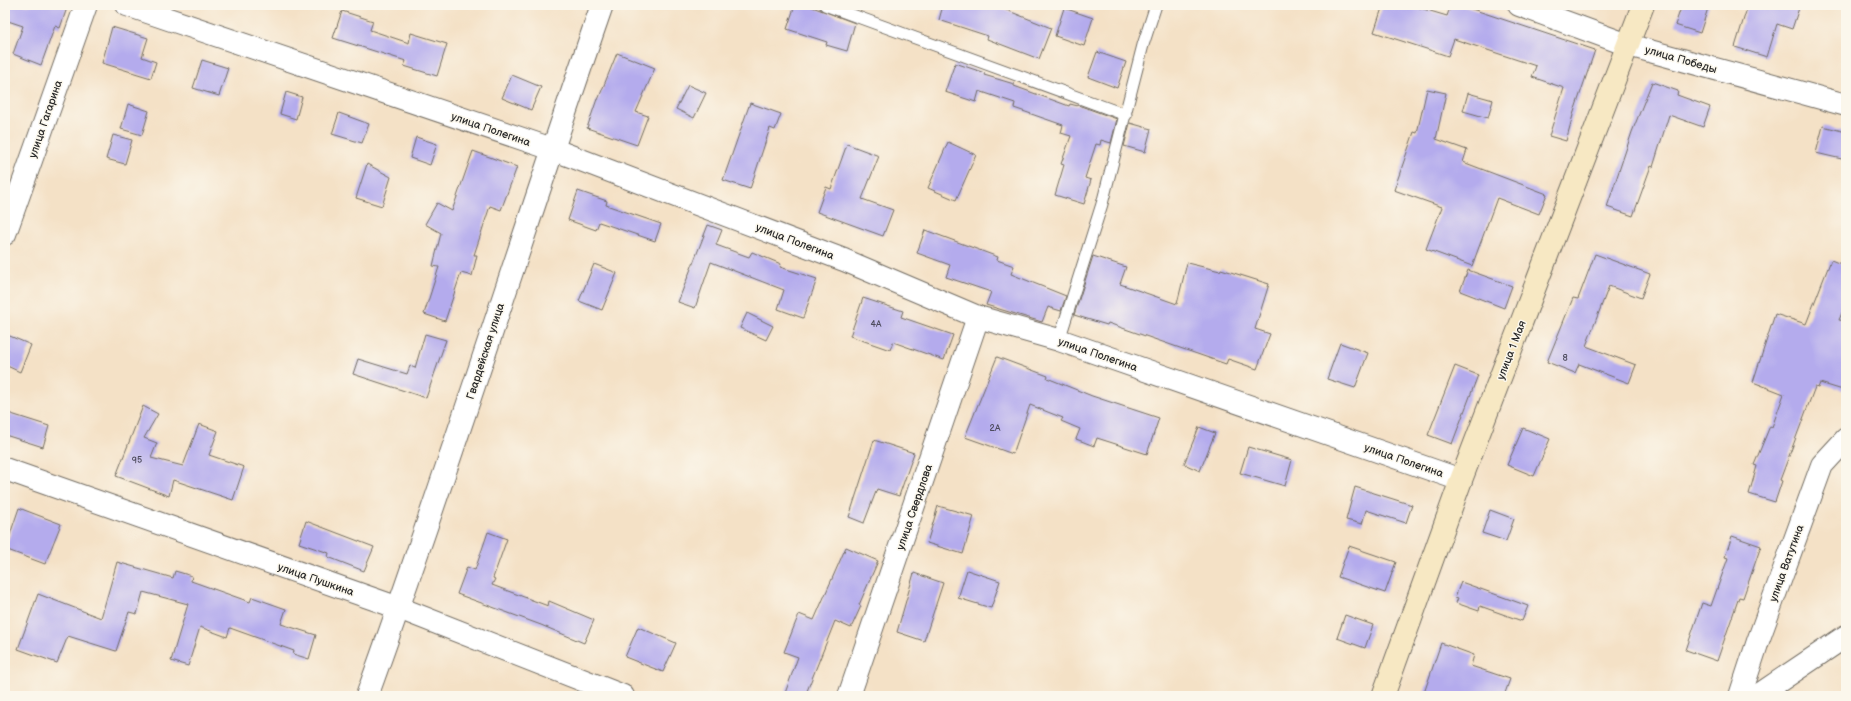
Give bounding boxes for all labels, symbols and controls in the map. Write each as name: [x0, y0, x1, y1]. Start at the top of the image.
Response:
street label: улица Победы: [1643, 43, 1718, 76]
street label: улица Гагарина: [26, 78, 65, 160]
street label: улица Полегина: [450, 110, 533, 149]
street label: улица Полегина: [754, 221, 836, 263]
street label: Гвардейская улица: [464, 301, 507, 401]
house number: 4А: [871, 319, 882, 330]
street label: улица 1 Мая: [1494, 319, 1529, 382]
street label: улица Полегина: [1057, 335, 1140, 374]
house number: 8: [1562, 353, 1568, 364]
house number: 2А: [990, 423, 1001, 434]
street label: улица Полегина: [1363, 441, 1446, 480]
house number: 95: [132, 455, 142, 466]
street label: улица Свердлова: [894, 462, 935, 552]
street label: улица Ватутина: [1766, 522, 1807, 603]
street label: улица Пушкина: [276, 560, 356, 599]

